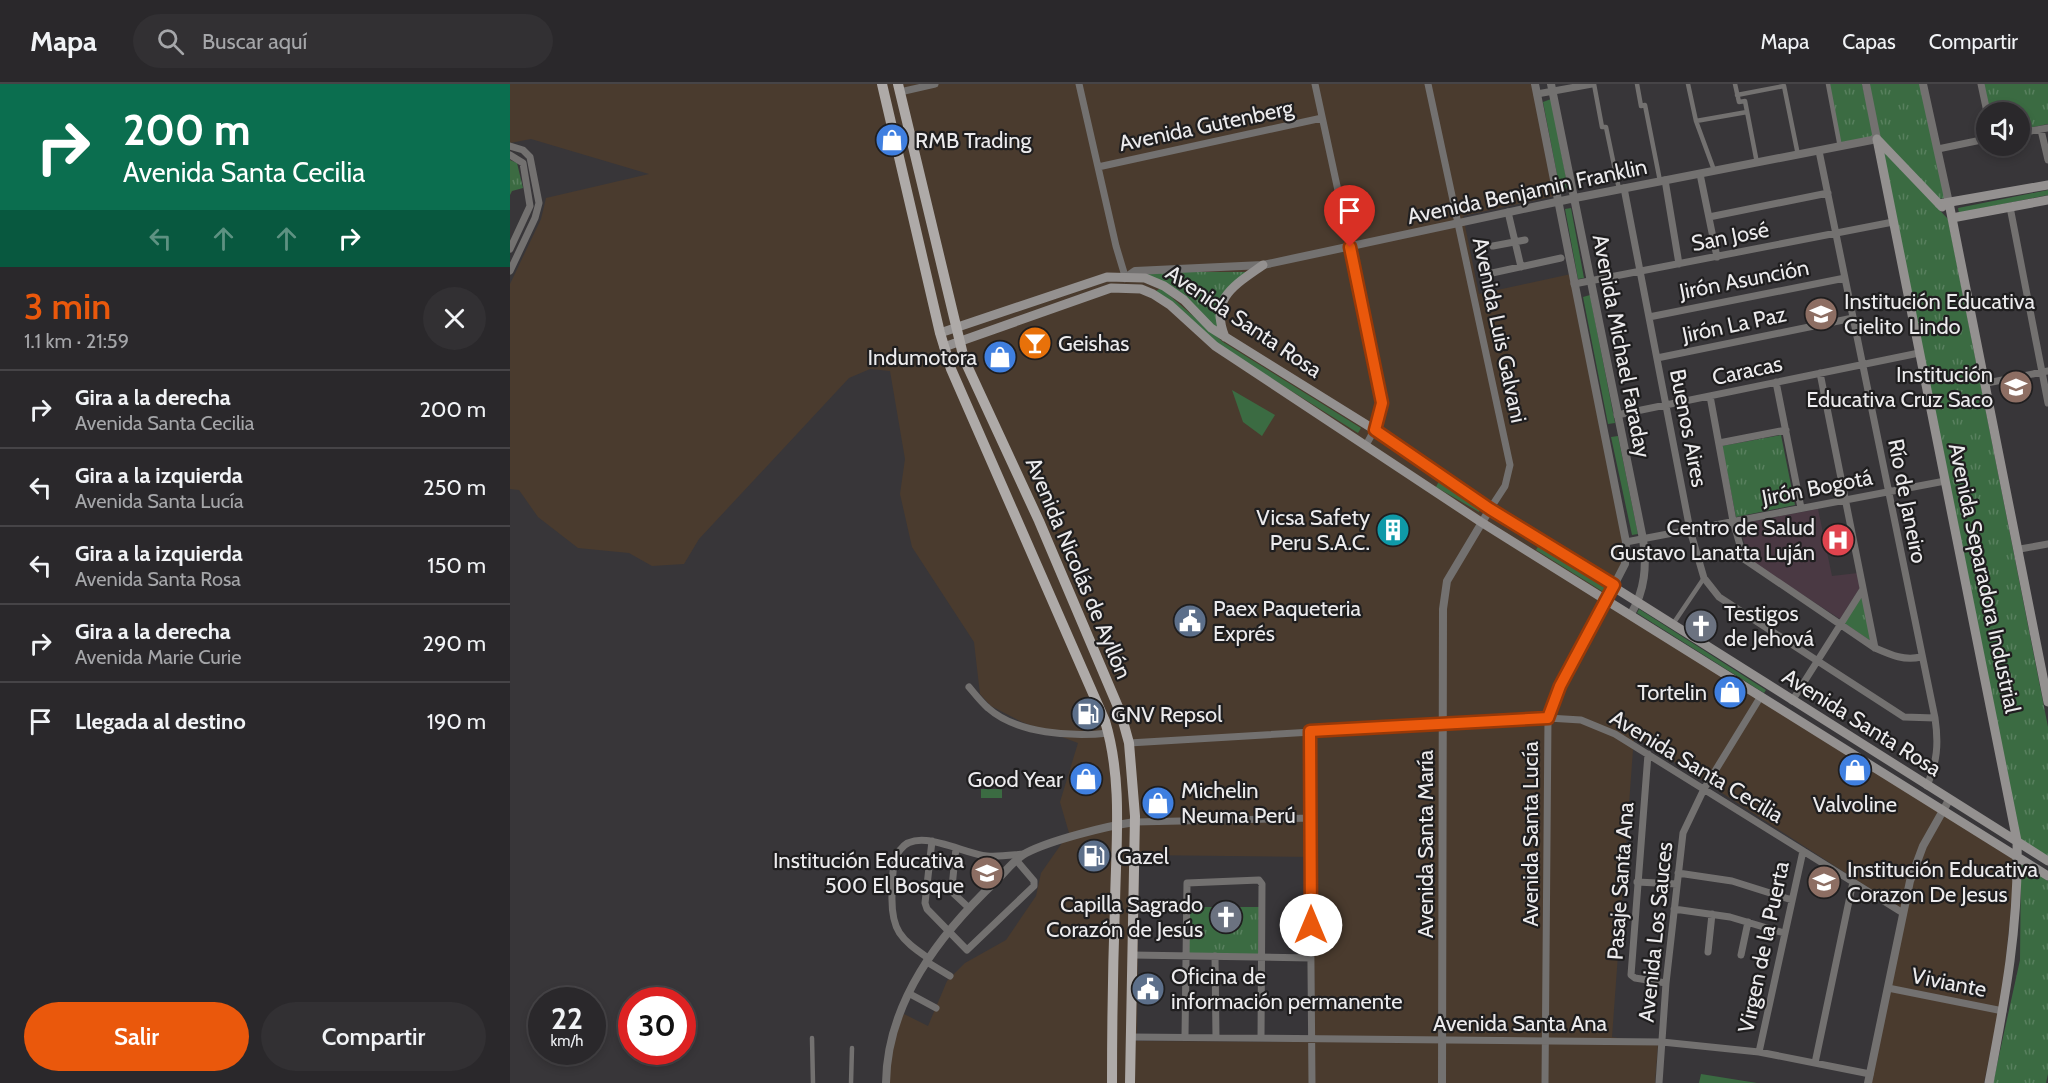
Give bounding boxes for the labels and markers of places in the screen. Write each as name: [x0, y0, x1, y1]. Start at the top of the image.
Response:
shop icon: RMB Trading: [874, 122, 910, 158]
place label: RMB Trading: [915, 127, 1032, 154]
pin: [1324, 185, 1375, 247]
place label: Institución Educativa Cielito Lindo: [1844, 288, 2036, 340]
school or university icon: Institución Educativa Cielito Lindo: [1803, 296, 1839, 332]
bar icon: Geishas: [1017, 325, 1053, 361]
place label: Geishas: [1058, 330, 1129, 357]
shop icon: Indumotora: [982, 339, 1018, 375]
place label: Indumotora: [868, 344, 977, 371]
place label: Institución Educativa Cruz Saco: [1806, 361, 1993, 413]
school or university icon: Institución Educativa Cruz Saco: [1998, 369, 2034, 405]
place label: Vicsa Safety Peru S.A.C.: [1256, 504, 1370, 556]
building icon: Vicsa Safety Peru S.A.C.: [1375, 512, 1411, 548]
place label: Centro de Salud Gustavo Lanatta Luján: [1610, 514, 1815, 566]
hospital icon: Centro de Salud Gustavo Lanatta Luján: [1820, 522, 1856, 558]
place label: Paex Paqueteria Exprés: [1213, 595, 1361, 647]
place label: Testigos de Jehová: [1724, 600, 1815, 652]
public building icon: Paex Paqueteria Exprés: [1172, 603, 1208, 639]
church icon: Testigos de Jehová: [1683, 608, 1719, 644]
shop icon: Tortelin: [1712, 674, 1748, 710]
place label: Tortelin: [1637, 679, 1707, 706]
fuel station icon: GNV Repsol: [1070, 696, 1106, 732]
place label: GNV Repsol: [1111, 701, 1223, 728]
shop icon: Valvoline: [1837, 752, 1873, 788]
shop icon: Good Year: [1068, 761, 1104, 797]
place label: Good Year: [968, 766, 1063, 793]
place label: Michelin Neuma Perú: [1181, 777, 1296, 829]
shop icon: Michelin Neuma Perú: [1140, 785, 1176, 821]
place label: Valvoline: [1813, 791, 1897, 818]
fuel station icon: Gazel: [1076, 838, 1112, 874]
place label: Gazel: [1117, 843, 1170, 870]
place label: Institución Educativa 500 El Bosque: [773, 847, 964, 899]
school or university icon: Institución Educativa 500 El Bosque: [969, 855, 1005, 891]
place label: Institución Educativa Corazon De Jesus: [1847, 856, 2039, 908]
school or university icon: Institución Educativa Corazon De Jesus: [1806, 864, 1842, 900]
place label: Capilla Sagrado Corazón de Jesús: [1046, 891, 1203, 943]
church icon: Capilla Sagrado Corazón de Jesús: [1208, 899, 1244, 935]
place label: Oficina de información permanente: [1171, 963, 1402, 1015]
public building icon: Oficina de información permanente: [1130, 971, 1166, 1007]

